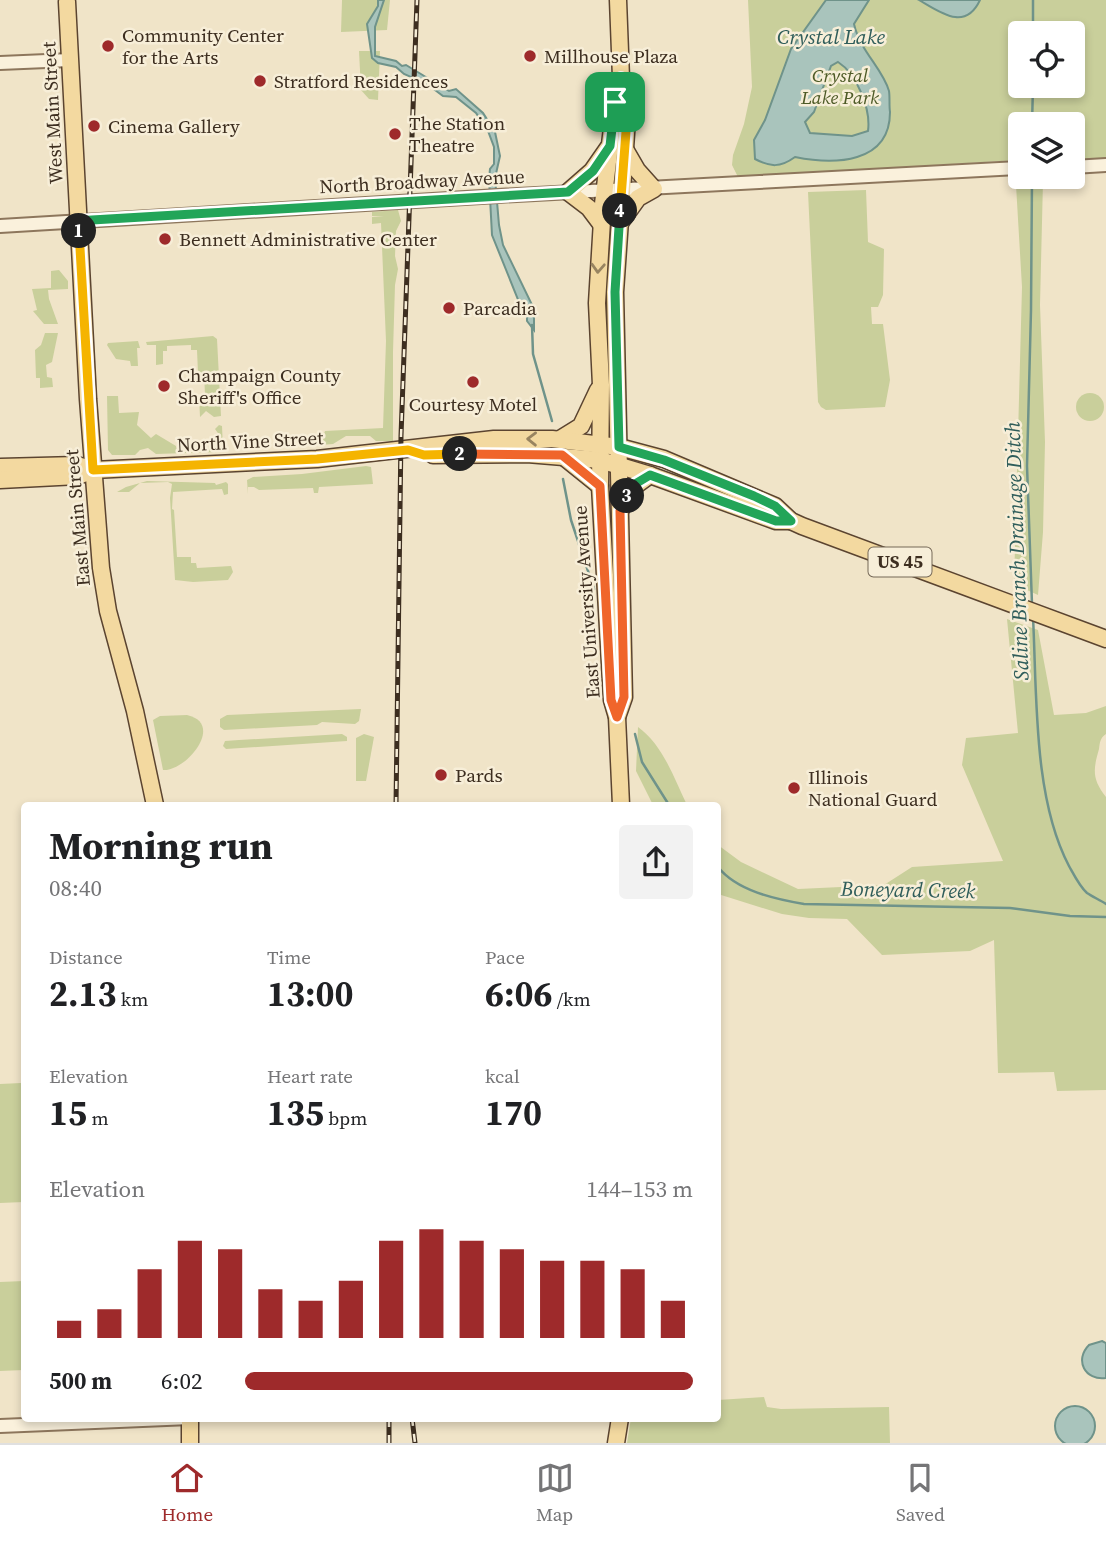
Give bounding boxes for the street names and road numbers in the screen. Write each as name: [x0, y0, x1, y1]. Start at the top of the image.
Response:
street label: West Main Street: [35, 40, 69, 185]
street label: North Broadway Avenue: [319, 163, 525, 199]
street label: North Vine Street: [176, 424, 325, 458]
street label: East Main Street: [58, 448, 96, 587]
street label: East University Avenue: [566, 505, 606, 699]
road number: US 45: [869, 548, 932, 576]

